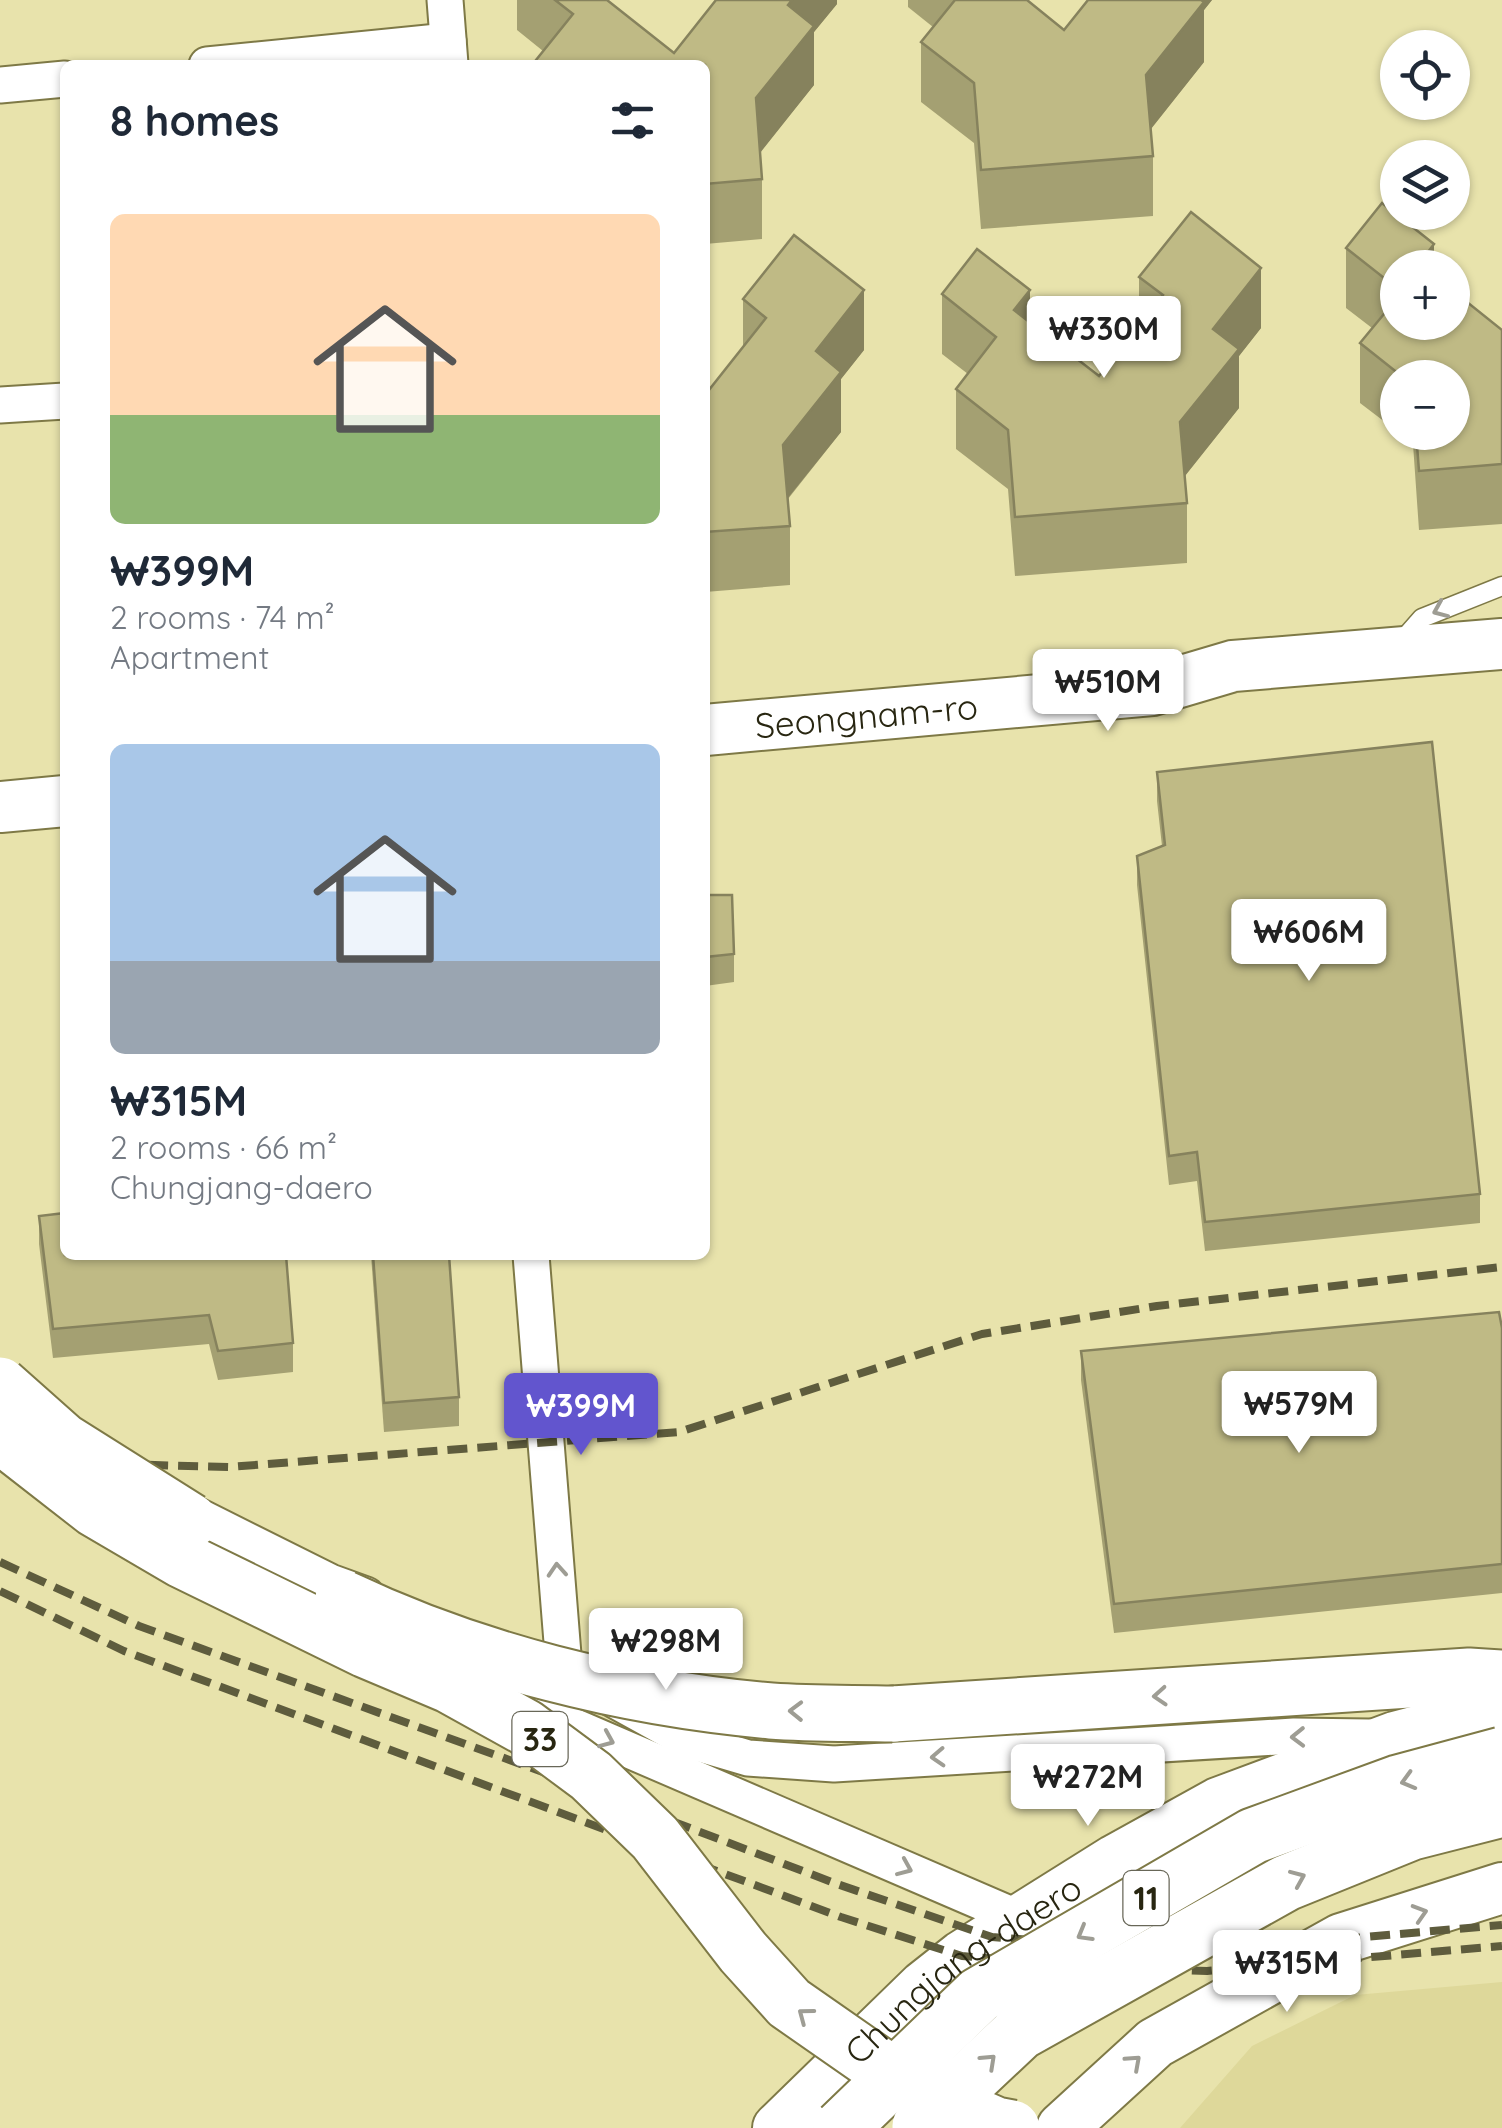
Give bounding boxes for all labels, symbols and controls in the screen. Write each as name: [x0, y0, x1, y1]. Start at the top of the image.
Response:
map controls: [1380, 30, 1470, 450]
button: locate: [1380, 30, 1470, 120]
icon: filters: [605, 93, 660, 148]
text: 8 homes: [110, 94, 279, 147]
button: layers: [1380, 140, 1470, 230]
button: +: [1380, 250, 1470, 340]
icon: home: [295, 279, 475, 459]
pin: ₩330M: [1034, 296, 1174, 381]
text: ₩330M: [1049, 308, 1159, 348]
button: −: [1380, 360, 1470, 450]
text: ₩399M: [110, 544, 254, 597]
text: 2 rooms · 74 m²: [110, 597, 335, 637]
one-way arrow: [1432, 598, 1450, 618]
text: Apartment: [110, 637, 269, 677]
pin: ₩510M: [1038, 649, 1178, 734]
text: ₩510M: [1055, 661, 1161, 701]
street label: Seongnam-ro: [753, 684, 980, 747]
icon: home: [295, 809, 475, 989]
pin: ₩606M: [1239, 899, 1379, 984]
text: ₩606M: [1253, 911, 1365, 951]
text: ₩315M: [110, 1074, 247, 1127]
text: 2 rooms · 66 m²: [110, 1127, 337, 1167]
text: Chungjang-daero: [110, 1167, 373, 1207]
pin: ₩579M: [1229, 1371, 1369, 1456]
pin: ₩399M: [511, 1373, 651, 1458]
text: ₩579M: [1244, 1383, 1354, 1423]
text: ₩399M: [526, 1385, 636, 1425]
one-way arrow: [546, 1561, 568, 1577]
pin: ₩298M: [596, 1608, 736, 1693]
text: ₩298M: [611, 1620, 721, 1660]
one-way arrow: [1152, 1685, 1168, 1706]
one-way arrow: [787, 1701, 803, 1722]
road number: 33: [512, 1712, 568, 1766]
one-way arrow: [1289, 1726, 1305, 1747]
one-way arrow: [597, 1728, 615, 1748]
pin: ₩272M: [1018, 1744, 1158, 1829]
one-way arrow: [930, 1746, 946, 1767]
text: ₩272M: [1033, 1756, 1143, 1796]
one-way arrow: [1400, 1769, 1417, 1790]
one-way arrow: [895, 1856, 913, 1876]
street label: Chungjang-daero: [835, 1865, 1089, 2073]
one-way arrow: [1288, 1870, 1306, 1890]
road number: 11: [1124, 1871, 1168, 1925]
one-way arrow: [1411, 1904, 1428, 1925]
one-way arrow: [1077, 1922, 1095, 1941]
pin: ₩315M: [1217, 1930, 1357, 2015]
text: ₩315M: [1235, 1942, 1339, 1982]
one-way arrow: [798, 2010, 816, 2027]
one-way arrow: [977, 2055, 996, 2073]
one-way arrow: [1122, 2056, 1141, 2074]

